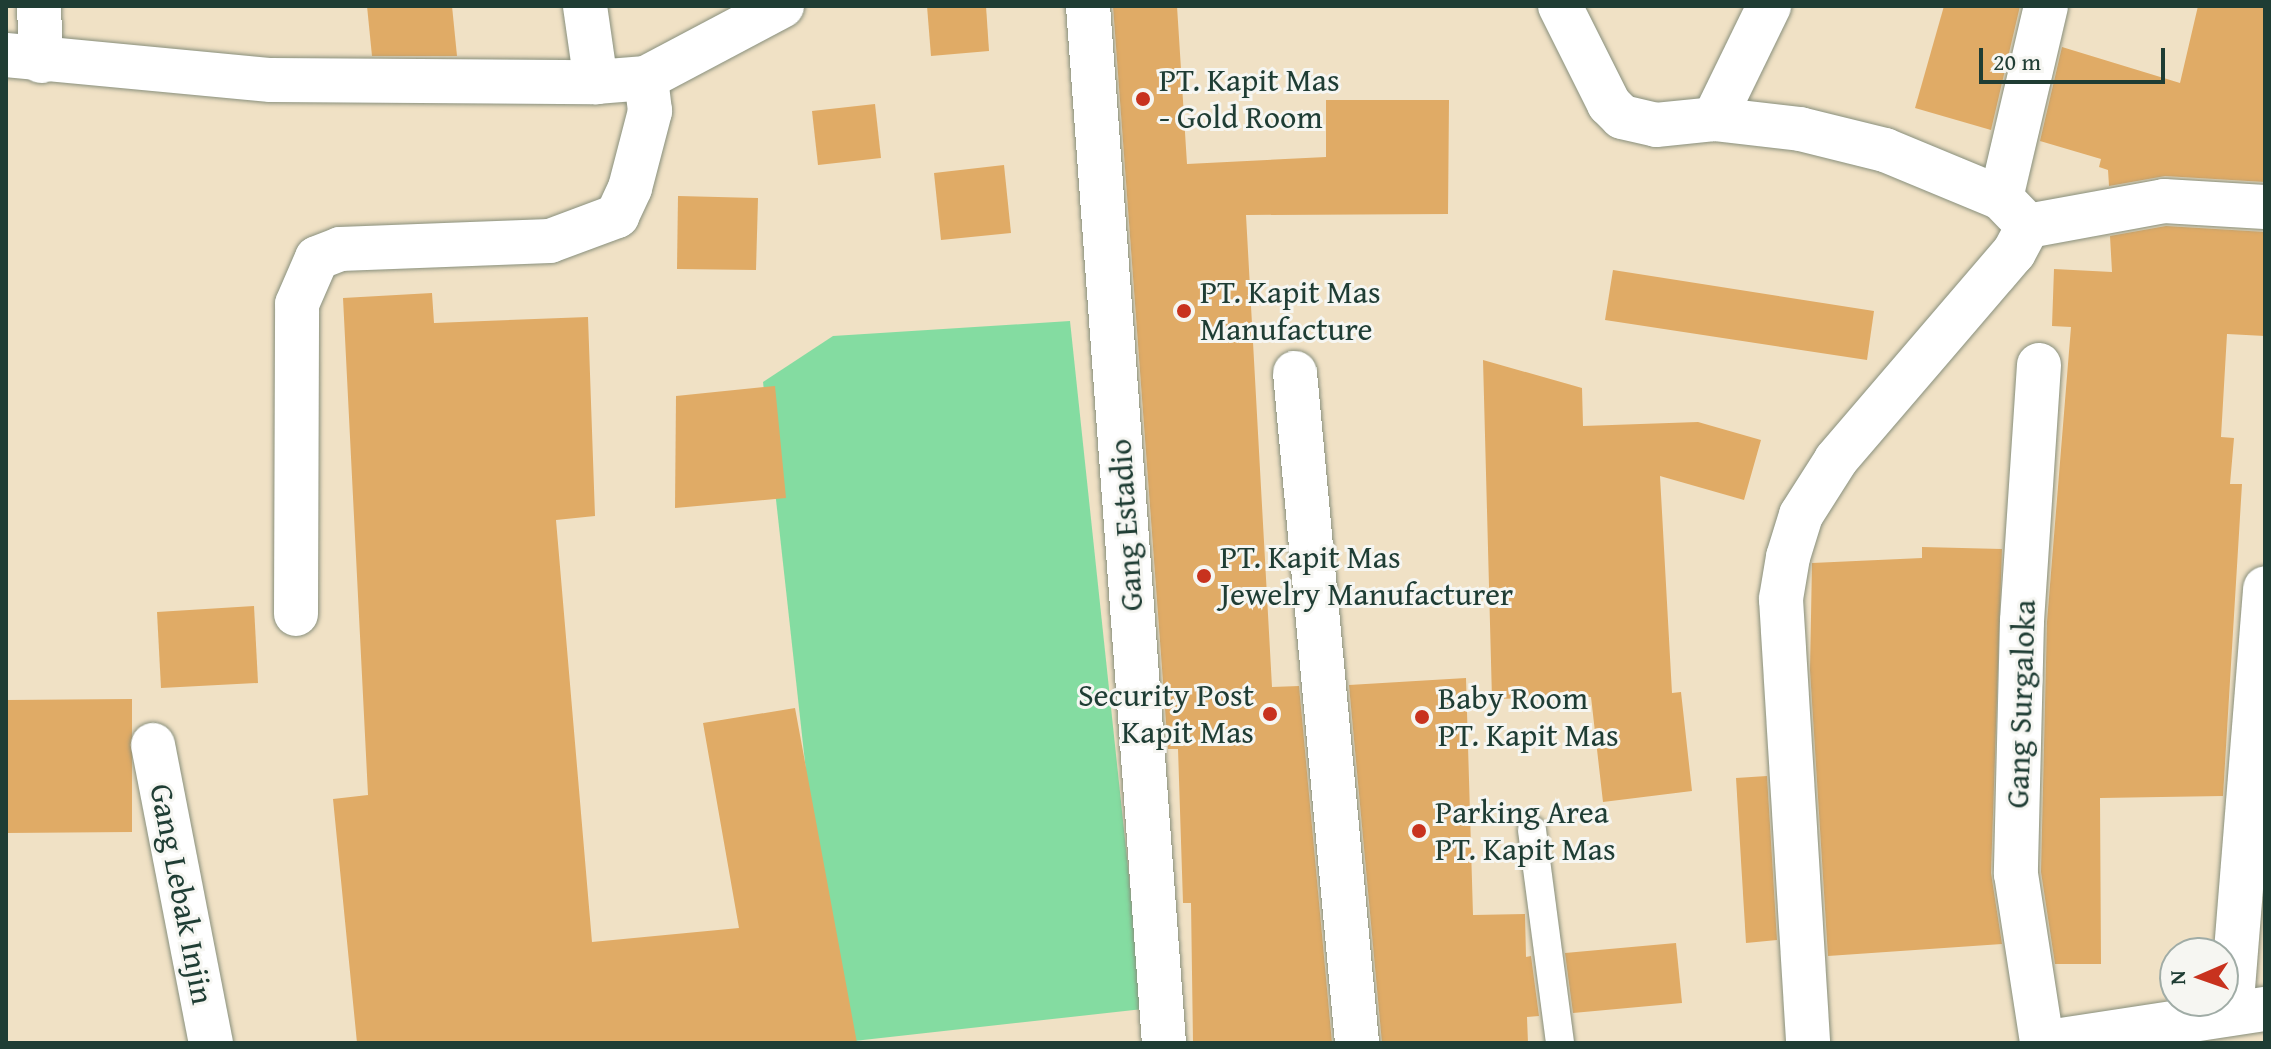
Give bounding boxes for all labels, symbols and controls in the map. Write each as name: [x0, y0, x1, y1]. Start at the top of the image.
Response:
scale bar: [1983, 32, 2169, 82]
text: 20 m: [1993, 44, 2041, 79]
place label: PT. Kapit Mas - Gold Room: [1159, 62, 1340, 137]
marker: PT. Kapit Mas - Gold Room: [1134, 90, 1152, 108]
place label: PT. Kapit Mas Manufacture: [1200, 274, 1381, 349]
marker: PT. Kapit Mas Manufacture: [1175, 302, 1193, 320]
street label: Gang Estadio: [1101, 438, 1151, 612]
place label: PT. Kapit Mas Jewelry Manufacturer: [1220, 539, 1513, 614]
marker: PT. Kapit Mas Jewelry Manufacturer: [1195, 567, 1213, 585]
street label: Gang Surgaloka: [1998, 599, 2044, 809]
place label: Security Post Kapit Mas: [1078, 677, 1254, 752]
place label: Baby Room PT. Kapit Mas: [1438, 680, 1619, 755]
marker: Security Post Kapit Mas: [1261, 705, 1279, 723]
marker: Baby Room PT. Kapit Mas: [1413, 708, 1431, 726]
street label: Gang Lebak Injin: [142, 780, 222, 1008]
place label: Parking Area PT. Kapit Mas: [1435, 794, 1616, 869]
marker: Parking Area PT. Kapit Mas: [1410, 822, 1428, 840]
north arrow: [2159, 937, 2239, 1017]
text: N: [2161, 970, 2193, 986]

